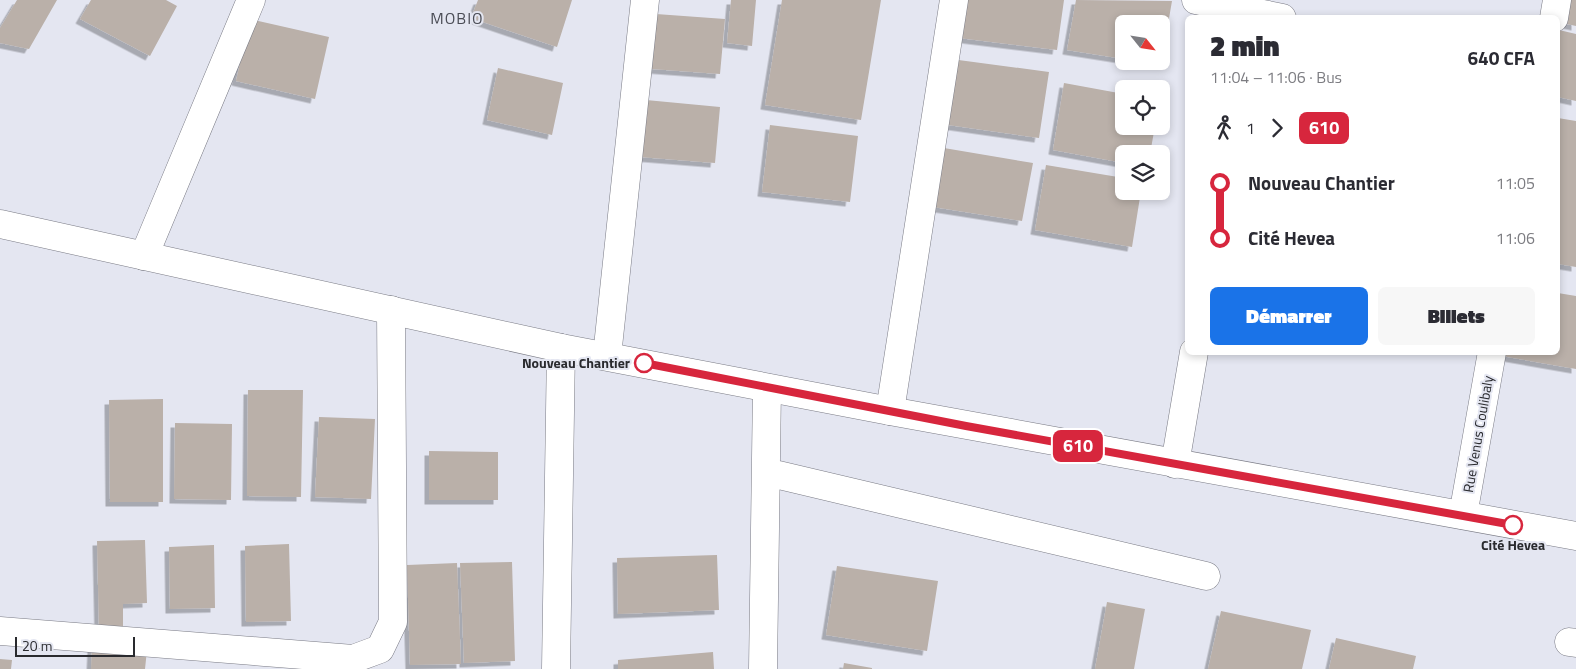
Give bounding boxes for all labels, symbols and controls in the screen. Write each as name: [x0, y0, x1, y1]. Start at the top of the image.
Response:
district label: MOBIO: [430, 6, 484, 30]
north arrow: [1115, 15, 1170, 70]
map controls: [1115, 15, 1170, 200]
text: 2 min: [1210, 24, 1280, 67]
text: 640 CFA: [1467, 43, 1535, 72]
text: 11:04 – 11:06 · Bus: [1210, 65, 1342, 89]
button: locate: [1115, 80, 1170, 135]
icon: walk: [1210, 114, 1238, 142]
icon: forward: [1263, 114, 1291, 142]
text: 610: [1309, 114, 1339, 141]
text: 1: [1246, 116, 1255, 140]
button: layers: [1115, 145, 1170, 200]
text: Nouveau Chantier: [1248, 168, 1395, 197]
text: 11:05: [1496, 171, 1535, 195]
text: Cité Hevea: [1248, 223, 1335, 252]
text: 11:06: [1496, 226, 1535, 250]
button: Démarrer: [1210, 287, 1368, 345]
button: Billets: [1378, 287, 1535, 345]
place label: Nouveau Chantier: [522, 352, 630, 373]
marker: Nouveau Chantier: [634, 353, 654, 373]
street label: Rue Venus Coulibaly: [1457, 374, 1498, 494]
line badge: 610: [1049, 430, 1107, 462]
text: 610: [1063, 432, 1093, 459]
marker: Cité Hevea: [1503, 515, 1523, 535]
place label: Cité Hevea: [1481, 534, 1545, 555]
scale bar: [15, 634, 135, 657]
text: 20 m: [22, 635, 52, 656]

